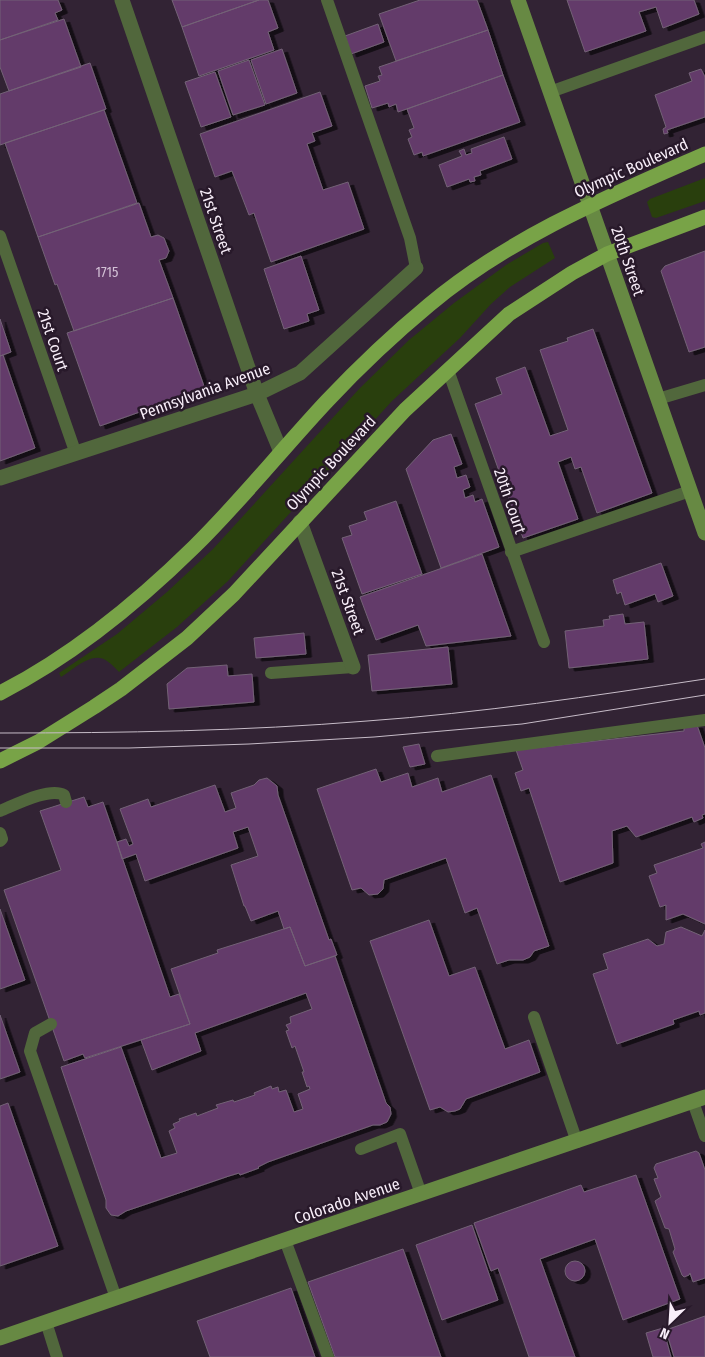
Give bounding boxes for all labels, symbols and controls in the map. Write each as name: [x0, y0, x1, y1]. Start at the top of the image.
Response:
street label: Olympic Boulevard: [571, 134, 691, 202]
street label: 21st Street: [196, 186, 236, 257]
street label: 20th Street: [607, 224, 649, 299]
house number: 1715: [96, 264, 118, 281]
street label: 21st Court: [34, 307, 73, 374]
street label: Pennsylvania Avenue: [137, 359, 273, 423]
street label: Olympic Boulevard: [282, 412, 380, 514]
street label: 20th Court: [490, 466, 530, 537]
street label: 21st Street: [327, 567, 369, 638]
street label: Colorado Avenue: [292, 1174, 402, 1228]
north arrow: [645, 1297, 695, 1347]
text: N: [657, 1324, 672, 1343]

